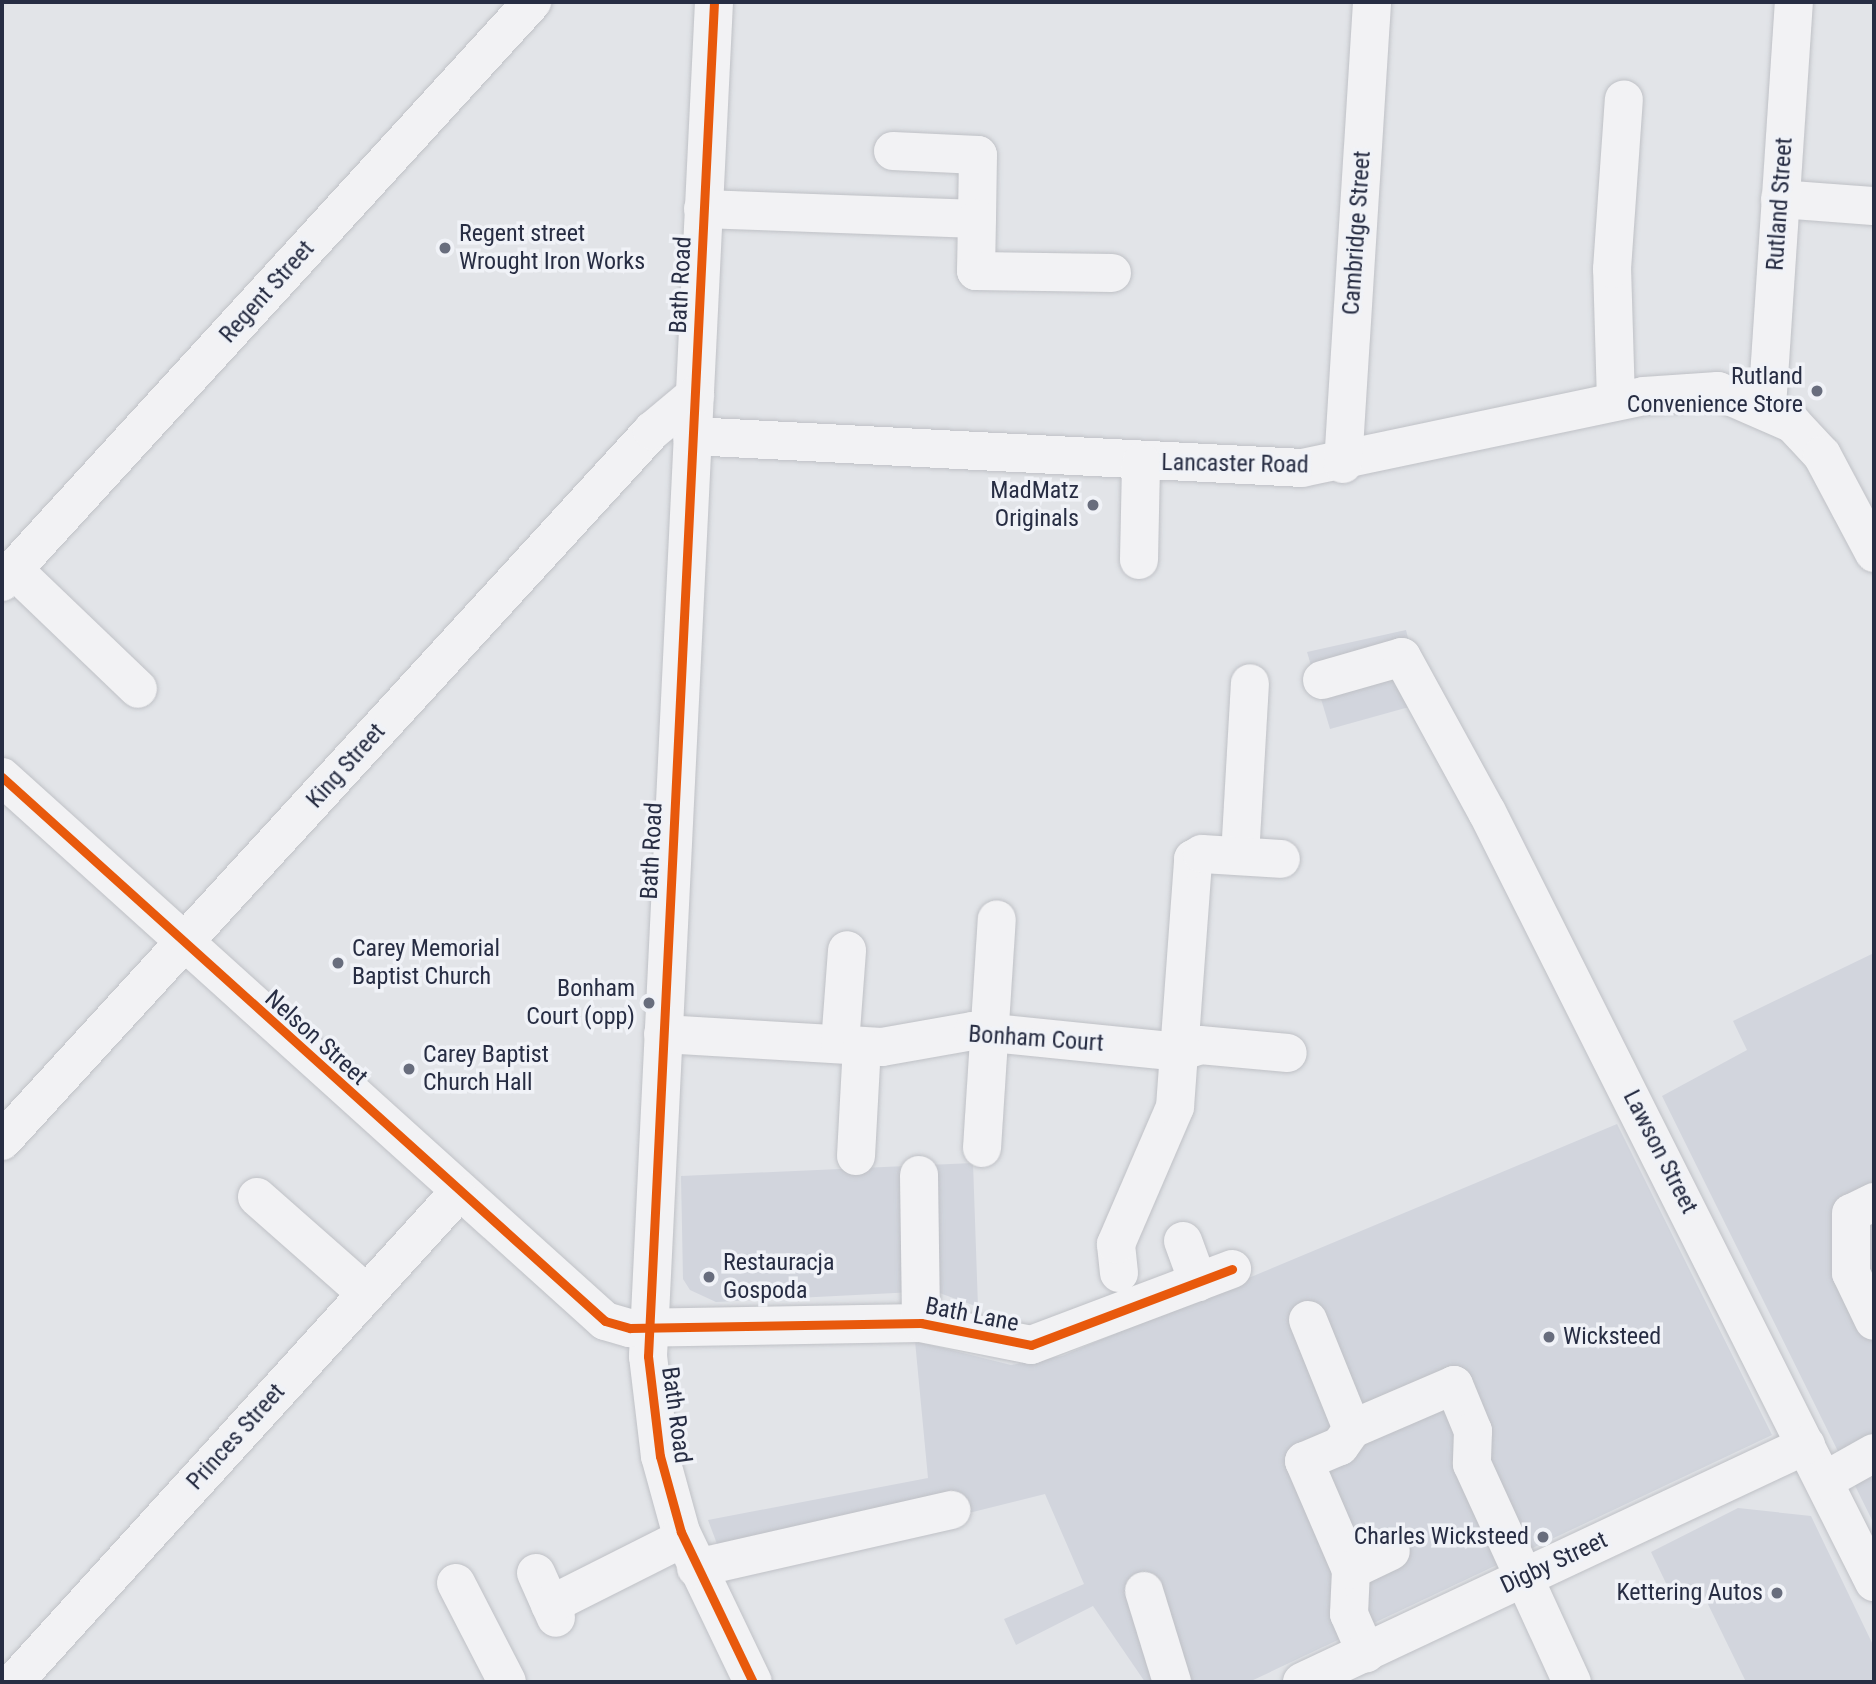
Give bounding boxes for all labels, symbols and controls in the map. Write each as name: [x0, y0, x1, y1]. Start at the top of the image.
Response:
street label: Rutland Street: [1761, 136, 1799, 272]
street label: Cambridge Street: [1337, 150, 1377, 316]
place label: Regent street Wrought Iron Works: [459, 220, 645, 276]
street label: Regent Street: [214, 235, 320, 349]
street label: Bath Road: [664, 236, 698, 334]
marker: Regent street Wrought Iron Works: [437, 240, 453, 256]
place label: Rutland Convenience Store: [1627, 363, 1803, 419]
marker: Rutland Convenience Store: [1809, 383, 1825, 399]
street label: Lancaster Road: [1161, 448, 1309, 480]
place label: MadMatz Originals: [990, 477, 1079, 533]
marker: MadMatz Originals: [1085, 497, 1101, 513]
street label: King Street: [301, 718, 391, 814]
street label: Bath Road: [635, 802, 669, 900]
place label: Carey Memorial Baptist Church: [352, 935, 500, 991]
marker: Carey Memorial Baptist Church: [330, 955, 346, 971]
place label: Bonham Court (opp): [526, 975, 635, 1031]
street label: Nelson Street: [259, 984, 373, 1092]
marker: Bonham Court (opp): [641, 995, 657, 1011]
street label: Bonham Court: [967, 1020, 1105, 1058]
place label: Carey Baptist Church Hall: [423, 1041, 549, 1097]
marker: Carey Baptist Church Hall: [401, 1061, 417, 1077]
street label: Lawson Street: [1617, 1085, 1703, 1219]
place label: Restauracja Gospoda: [723, 1249, 834, 1305]
marker: Restauracja Gospoda: [701, 1269, 717, 1285]
street label: Bath Lane: [923, 1292, 1021, 1338]
place label: Wicksteed: [1563, 1323, 1661, 1351]
marker: Wicksteed: [1541, 1329, 1557, 1345]
street label: Bath Road: [655, 1365, 697, 1465]
street label: Princes Street: [181, 1378, 291, 1496]
place label: Charles Wicksteed: [1354, 1523, 1529, 1551]
street label: Digby Street: [1496, 1526, 1612, 1600]
marker: Charles Wicksteed: [1535, 1529, 1551, 1545]
place label: Kettering Autos: [1617, 1579, 1763, 1607]
marker: Kettering Autos: [1769, 1585, 1785, 1601]

